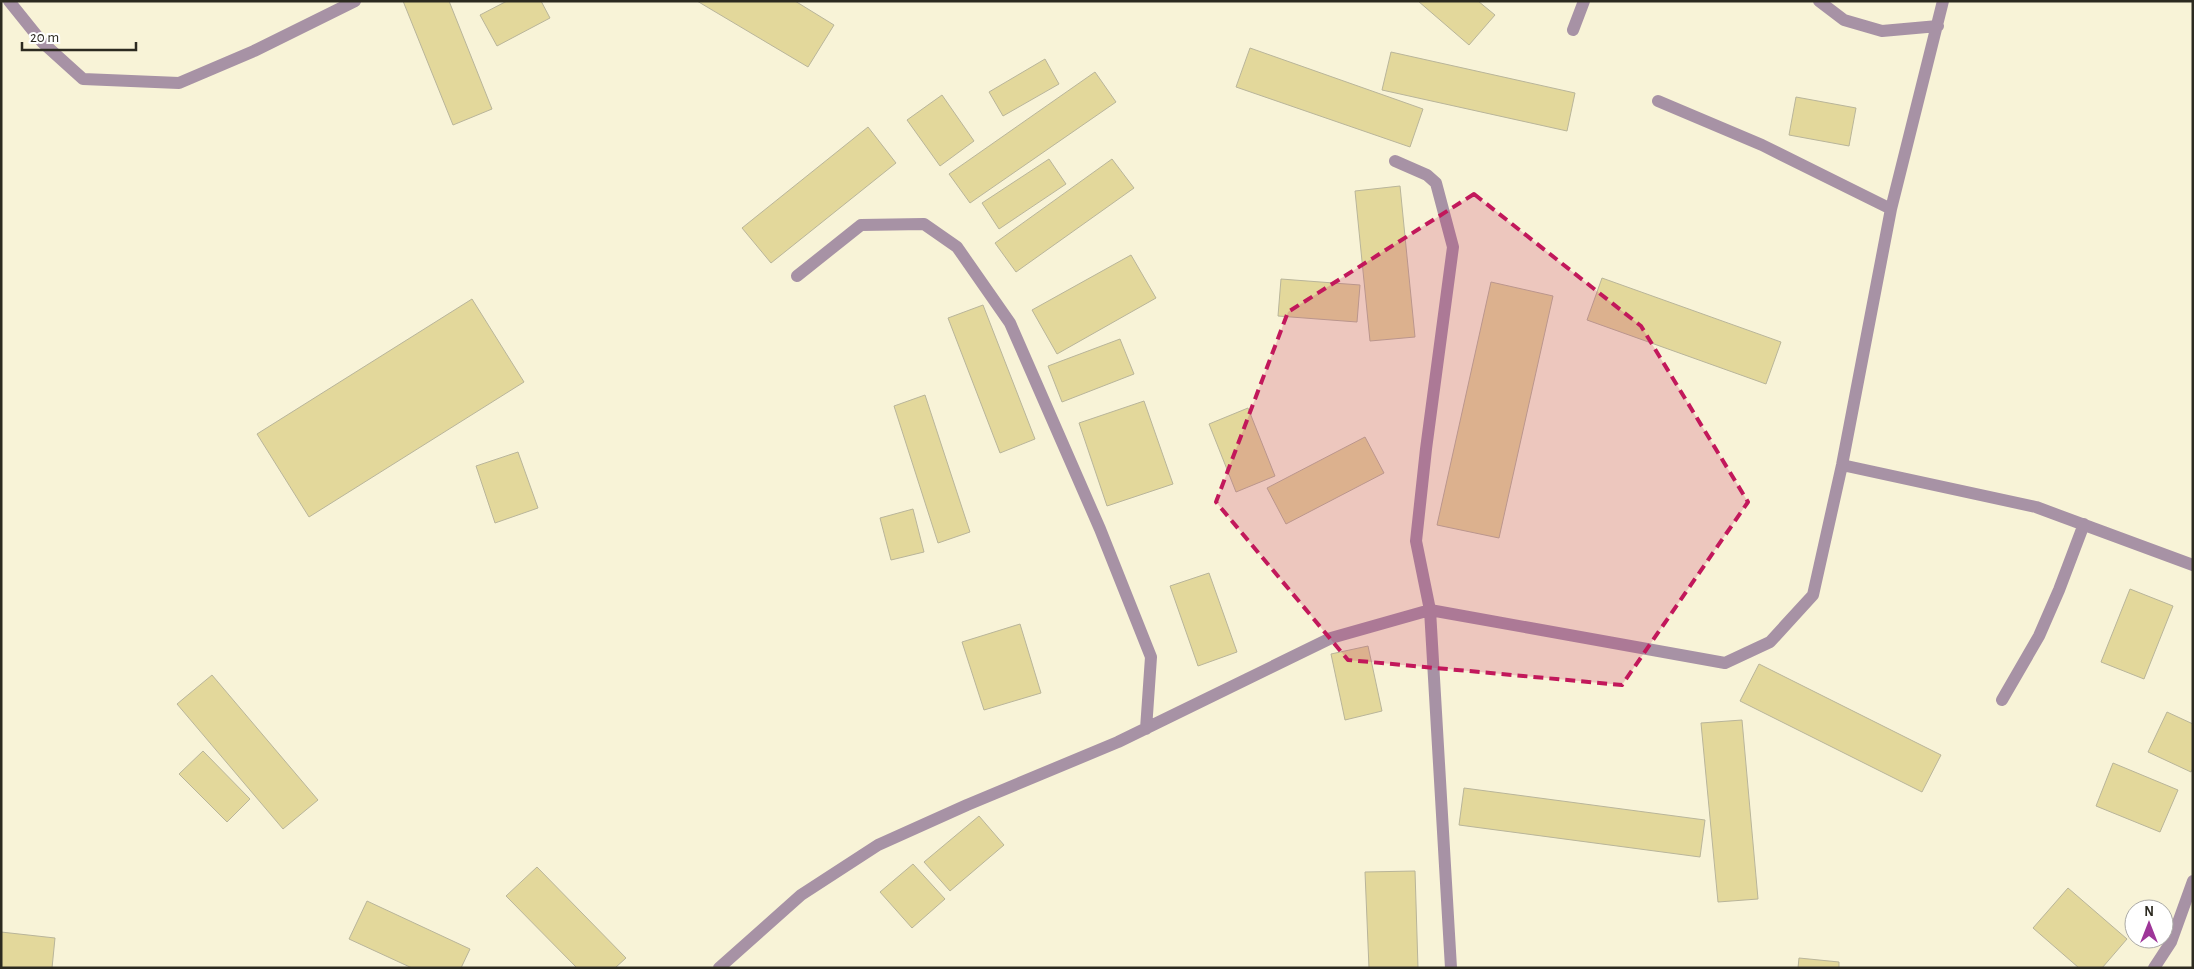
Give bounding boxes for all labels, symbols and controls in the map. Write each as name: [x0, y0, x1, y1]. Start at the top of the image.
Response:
scale bar: [22, 20, 136, 52]
text: 20 m: [30, 30, 59, 45]
north arrow: [2124, 899, 2174, 949]
text: N: [2144, 905, 2154, 919]

